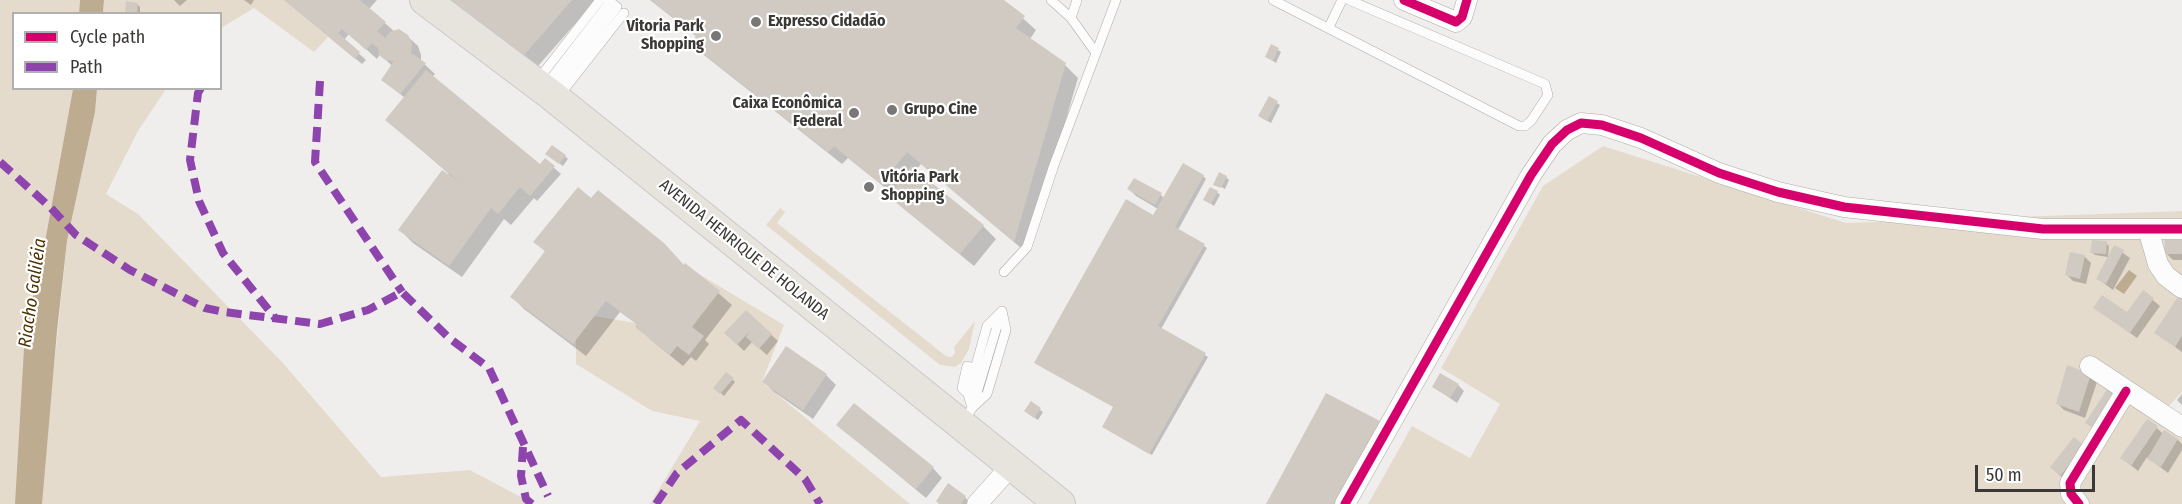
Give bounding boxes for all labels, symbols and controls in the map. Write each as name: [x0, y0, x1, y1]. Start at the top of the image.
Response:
legend: [12, 12, 222, 90]
place label: Expresso Cidadão: [768, 12, 885, 32]
marker: Expresso Cidadão: [749, 15, 763, 29]
place label: Vitoria Park Shopping: [626, 17, 704, 55]
text: Cycle path: [70, 26, 145, 48]
marker: Vitoria Park Shopping: [709, 29, 723, 43]
text: Path: [70, 56, 103, 78]
place label: Caixa Econômica Federal: [733, 94, 842, 132]
place label: Grupo Cine: [904, 100, 977, 120]
marker: Grupo Cine: [885, 103, 899, 117]
marker: Caixa Econômica Federal: [847, 106, 861, 120]
place label: Vitória Park Shopping: [881, 168, 959, 206]
street label: AVENIDA HENRIQUE DE HOLANDA: [655, 176, 833, 324]
marker: Vitória Park Shopping: [862, 180, 876, 194]
water label: Riacho Galiléia: [15, 237, 51, 349]
scale bar: [1978, 453, 2098, 491]
text: 50 m: [1986, 464, 2022, 486]

